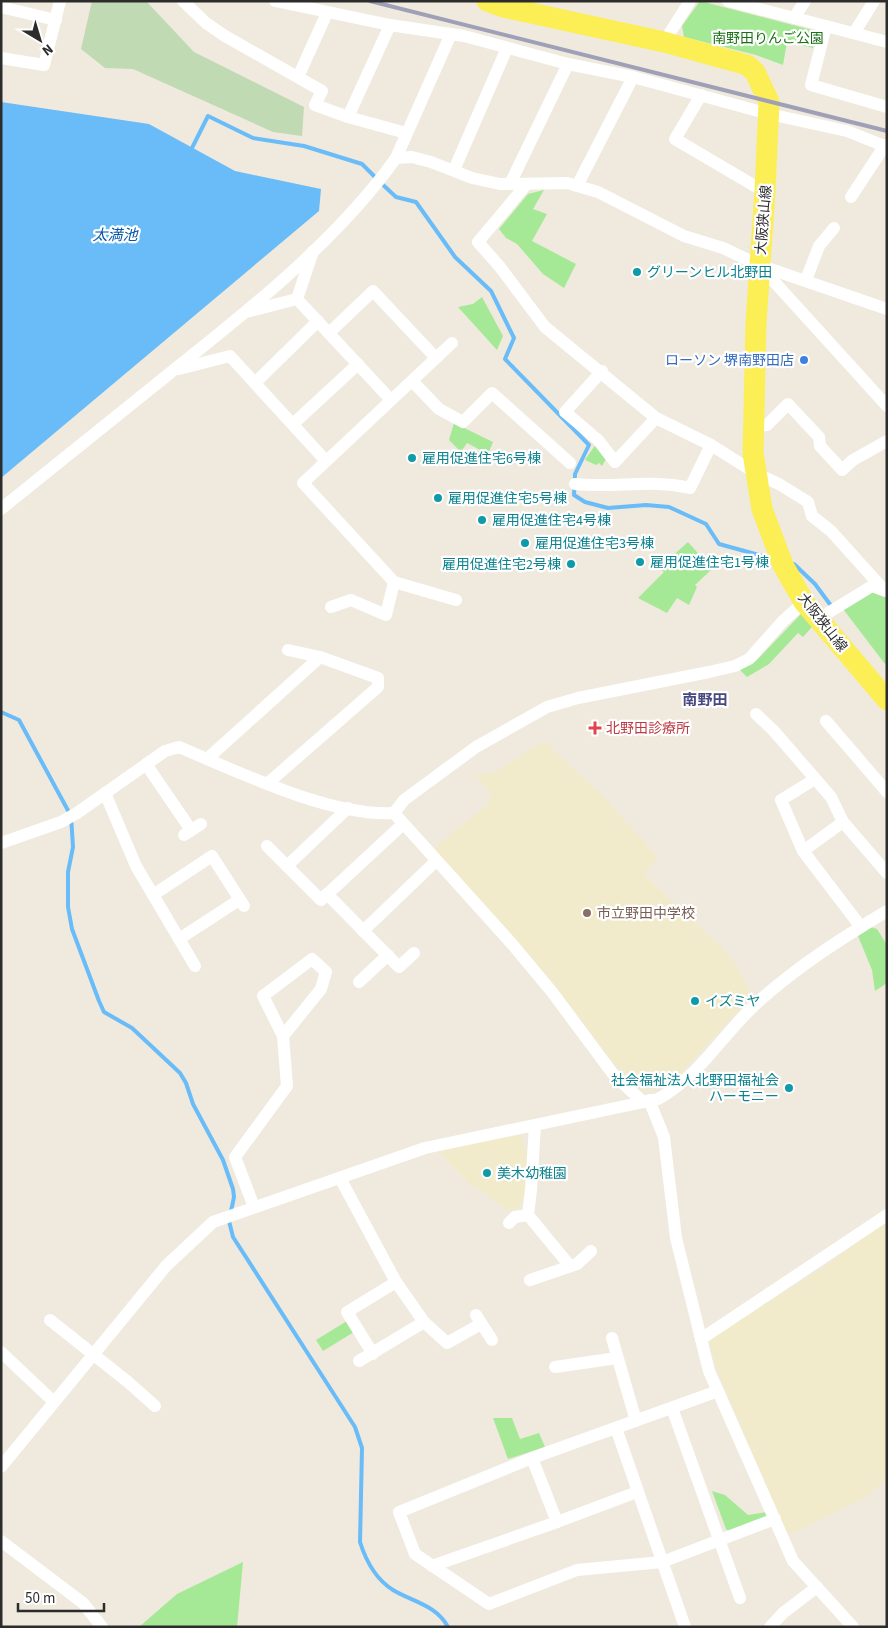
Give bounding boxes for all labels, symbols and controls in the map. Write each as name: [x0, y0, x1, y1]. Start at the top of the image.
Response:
north arrow: [15, 15, 65, 65]
park label: 南野田りんご公園: [712, 29, 824, 49]
text: N: [38, 39, 57, 60]
street label: 大阪狭山線: [751, 184, 777, 256]
water label: 太満池: [92, 225, 139, 246]
place label: グリーンヒル北野田: [647, 263, 772, 283]
marker: グリーンヒル北野田: [631, 266, 643, 278]
place label: ローソン 堺南野田店: [665, 351, 794, 371]
marker: ローソン 堺南野田店: [798, 354, 810, 366]
place label: 雇用促進住宅6号棟: [422, 449, 541, 469]
marker: 雇用促進住宅6号棟: [406, 452, 418, 464]
place label: 雇用促進住宅5号棟: [448, 489, 567, 509]
marker: 雇用促進住宅5号棟: [432, 492, 444, 504]
place label: 雇用促進住宅4号棟: [492, 511, 611, 531]
marker: 雇用促進住宅4号棟: [476, 514, 488, 526]
place label: 雇用促進住宅3号棟: [535, 534, 654, 554]
marker: 雇用促進住宅3号棟: [519, 537, 531, 549]
place label: 雇用促進住宅1号棟: [650, 553, 769, 573]
place label: 雇用促進住宅2号棟: [442, 555, 561, 575]
marker: 雇用促進住宅1号棟: [634, 556, 646, 568]
marker: 雇用促進住宅2号棟: [565, 558, 577, 570]
street label: 大阪狭山線: [793, 589, 852, 656]
district label: 南野田: [682, 690, 728, 711]
place label: 北野田診療所: [606, 719, 690, 739]
marker: 北野田診療所: [588, 721, 602, 735]
place label: 市立野田中学校: [597, 904, 695, 924]
marker: 市立野田中学校: [581, 907, 593, 919]
place label: イズミヤ: [705, 992, 761, 1012]
marker: イズミヤ: [689, 995, 701, 1007]
place label: 社会福祉法人北野田福祉会 ハーモニー: [611, 1071, 779, 1107]
marker: 社会福祉法人北野田福祉会 ハーモニー: [783, 1082, 795, 1094]
place label: 美木幼稚園: [497, 1164, 567, 1184]
marker: 美木幼稚園: [481, 1167, 493, 1179]
scale bar: [18, 1580, 104, 1612]
text: 50 m: [25, 1588, 55, 1609]

